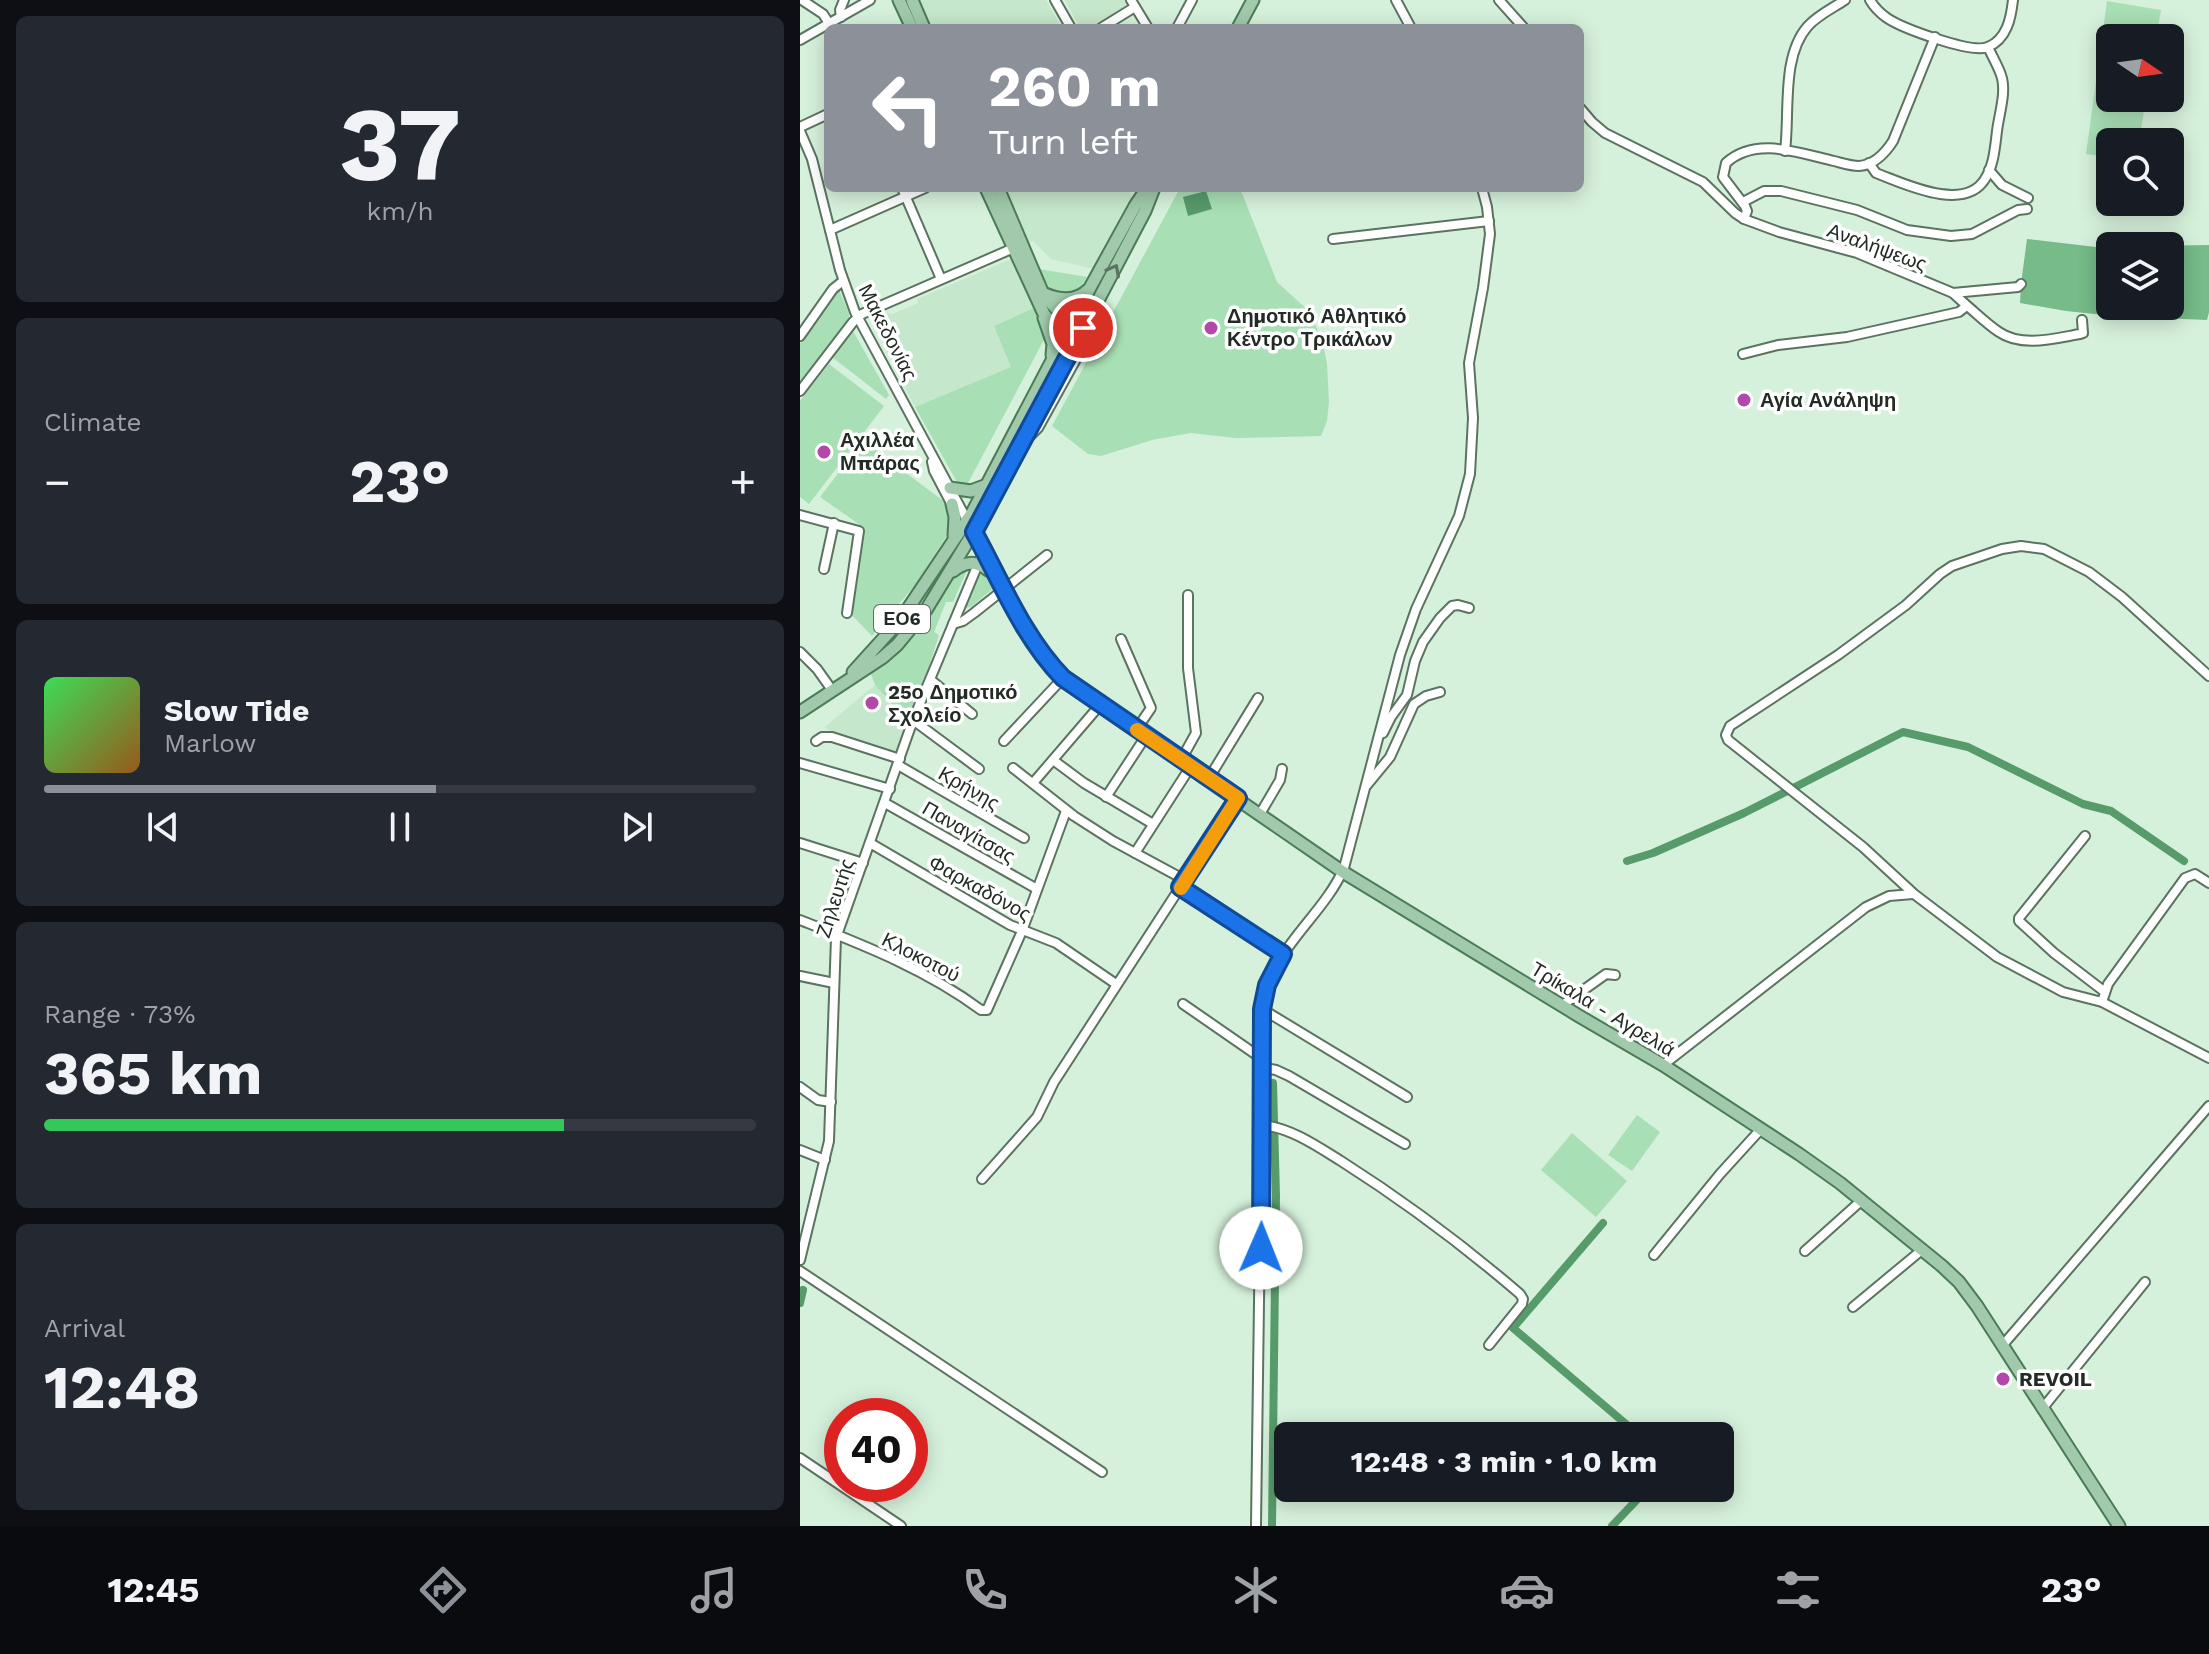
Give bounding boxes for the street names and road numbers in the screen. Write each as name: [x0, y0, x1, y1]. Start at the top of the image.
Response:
street label: Αναλήψεως: [1824, 218, 1930, 276]
street label: Μακεδονίας: [853, 280, 923, 385]
road number: ΕΟ6: [874, 605, 930, 633]
street label: Κρήνης: [934, 761, 1004, 815]
street label: Παναγίτσας: [918, 796, 1020, 868]
street label: Φαρκαδόνος: [925, 850, 1036, 926]
street label: Ζηλευτής: [811, 855, 859, 941]
street label: Κλοκοτού: [878, 927, 964, 987]
street label: Τρίκαλα - Αγρελιά: [1527, 957, 1679, 1061]

